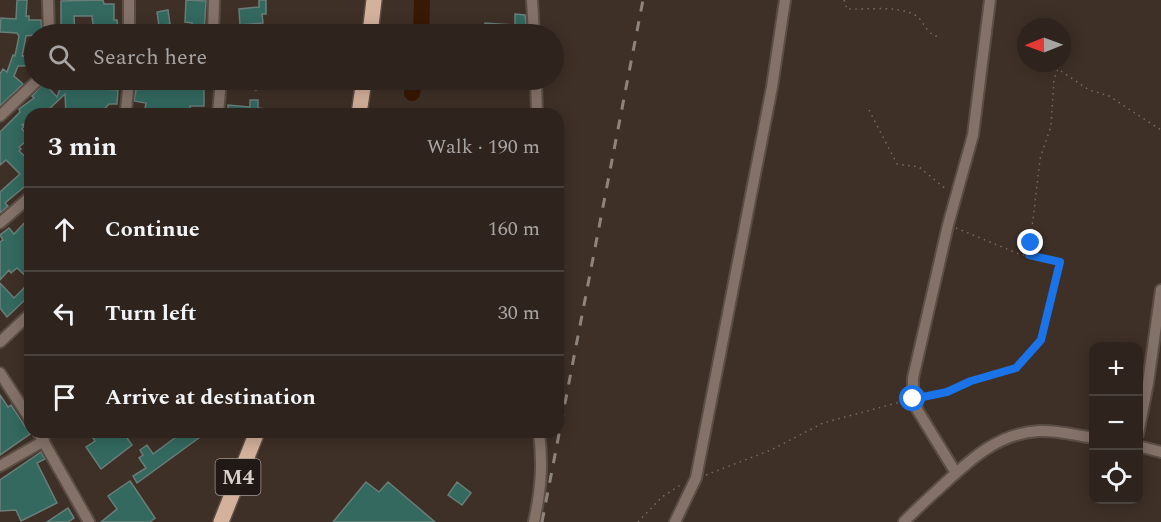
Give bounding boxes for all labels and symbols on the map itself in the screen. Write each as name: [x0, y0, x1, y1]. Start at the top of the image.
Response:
north arrow: [1017, 18, 1071, 72]
route end: [1017, 229, 1043, 255]
route start: [899, 385, 925, 411]
road number: M4: [216, 459, 260, 495]

